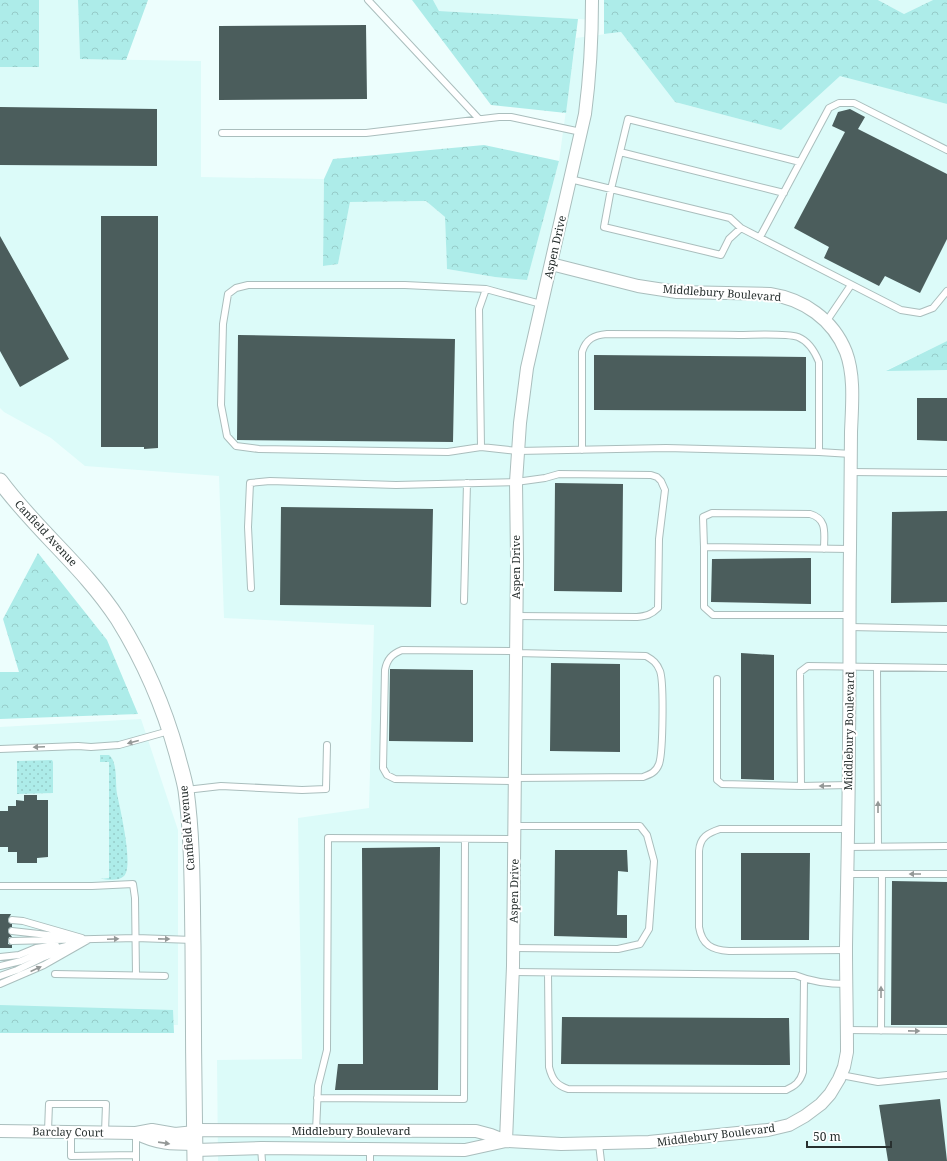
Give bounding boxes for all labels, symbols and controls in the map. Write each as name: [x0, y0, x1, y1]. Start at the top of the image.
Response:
street label: Aspen Drive: [540, 214, 569, 280]
street label: Middlebury Boulevard: [662, 281, 782, 304]
street label: Canfield Avenue: [12, 496, 81, 569]
street label: Aspen Drive: [508, 535, 523, 599]
street label: Middlebury Boulevard: [840, 671, 857, 791]
one-way arrow: [127, 739, 139, 745]
one-way arrow: [32, 744, 45, 750]
one-way arrow: [818, 783, 831, 789]
street label: Canfield Avenue: [175, 785, 198, 871]
one-way arrow: [875, 800, 881, 813]
street label: Aspen Drive: [505, 859, 522, 923]
one-way arrow: [908, 871, 921, 877]
one-way arrow: [107, 936, 120, 942]
one-way arrow: [158, 936, 171, 942]
one-way arrow: [30, 966, 41, 972]
one-way arrow: [878, 985, 884, 998]
one-way arrow: [908, 1028, 921, 1034]
street label: Middlebury Boulevard: [656, 1120, 776, 1149]
street label: Barclay Court: [32, 1123, 104, 1140]
street label: Middlebury Boulevard: [292, 1123, 411, 1138]
scale bar: [807, 1123, 891, 1149]
text: 50 m: [813, 1128, 841, 1145]
one-way arrow: [158, 1140, 170, 1146]

